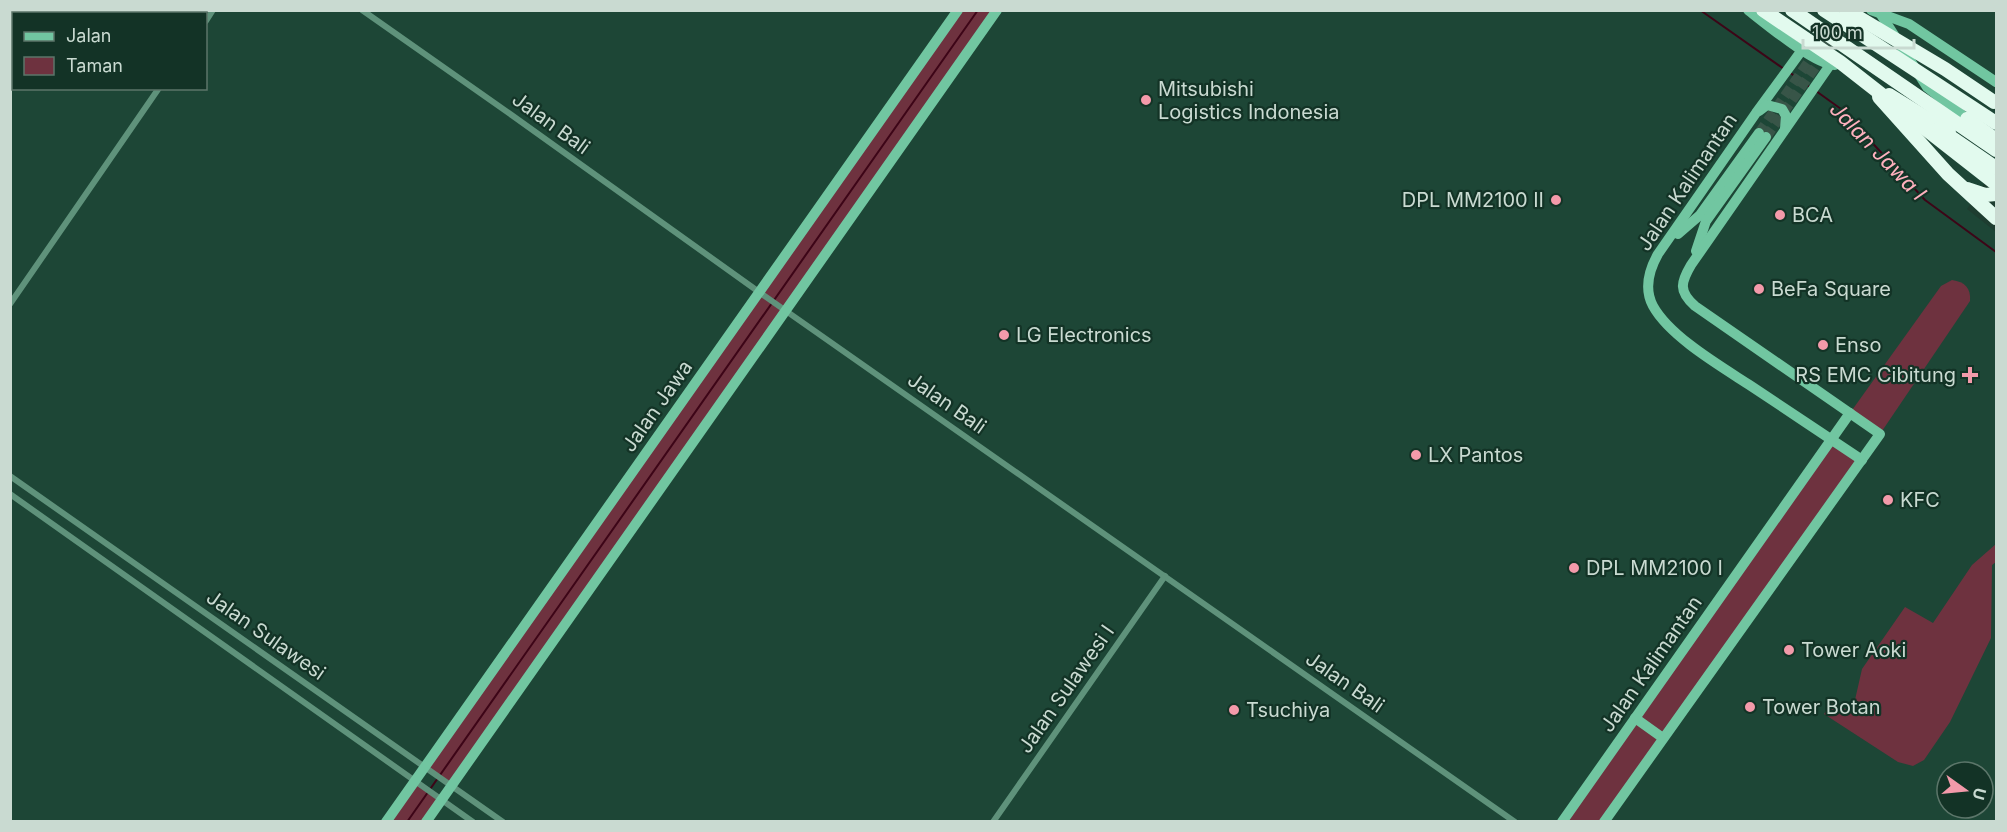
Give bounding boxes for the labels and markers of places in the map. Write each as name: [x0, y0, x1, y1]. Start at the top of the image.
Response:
place label: Mitsubishi Logistics Indonesia: [1158, 77, 1340, 124]
marker: Mitsubishi Logistics Indonesia: [1139, 93, 1153, 107]
place label: DPL MM2100 II: [1402, 188, 1544, 212]
marker: DPL MM2100 II: [1549, 193, 1563, 207]
place label: BCA: [1792, 203, 1833, 227]
marker: BCA: [1773, 208, 1787, 222]
place label: BeFa Square: [1771, 277, 1891, 301]
marker: BeFa Square: [1752, 282, 1766, 296]
place label: LG Electronics: [1016, 323, 1152, 347]
marker: LG Electronics: [997, 328, 1011, 342]
place label: Enso: [1835, 333, 1881, 357]
marker: Enso: [1816, 338, 1830, 352]
place label: RS EMC Cibitung: [1795, 363, 1956, 387]
marker: RS EMC Cibitung: [1961, 366, 1979, 384]
place label: LX Pantos: [1428, 443, 1523, 467]
marker: LX Pantos: [1409, 448, 1423, 462]
place label: KFC: [1900, 488, 1940, 512]
marker: KFC: [1881, 493, 1895, 507]
place label: DPL MM2100 I: [1586, 556, 1723, 580]
marker: DPL MM2100 I: [1567, 561, 1581, 575]
place label: Tower Aoki: [1801, 638, 1906, 662]
marker: Tower Aoki: [1782, 643, 1796, 657]
place label: Tower Botan: [1762, 695, 1881, 719]
place label: Tsuchiya: [1246, 698, 1330, 722]
marker: Tower Botan: [1743, 700, 1757, 714]
marker: Tsuchiya: [1227, 703, 1241, 717]

